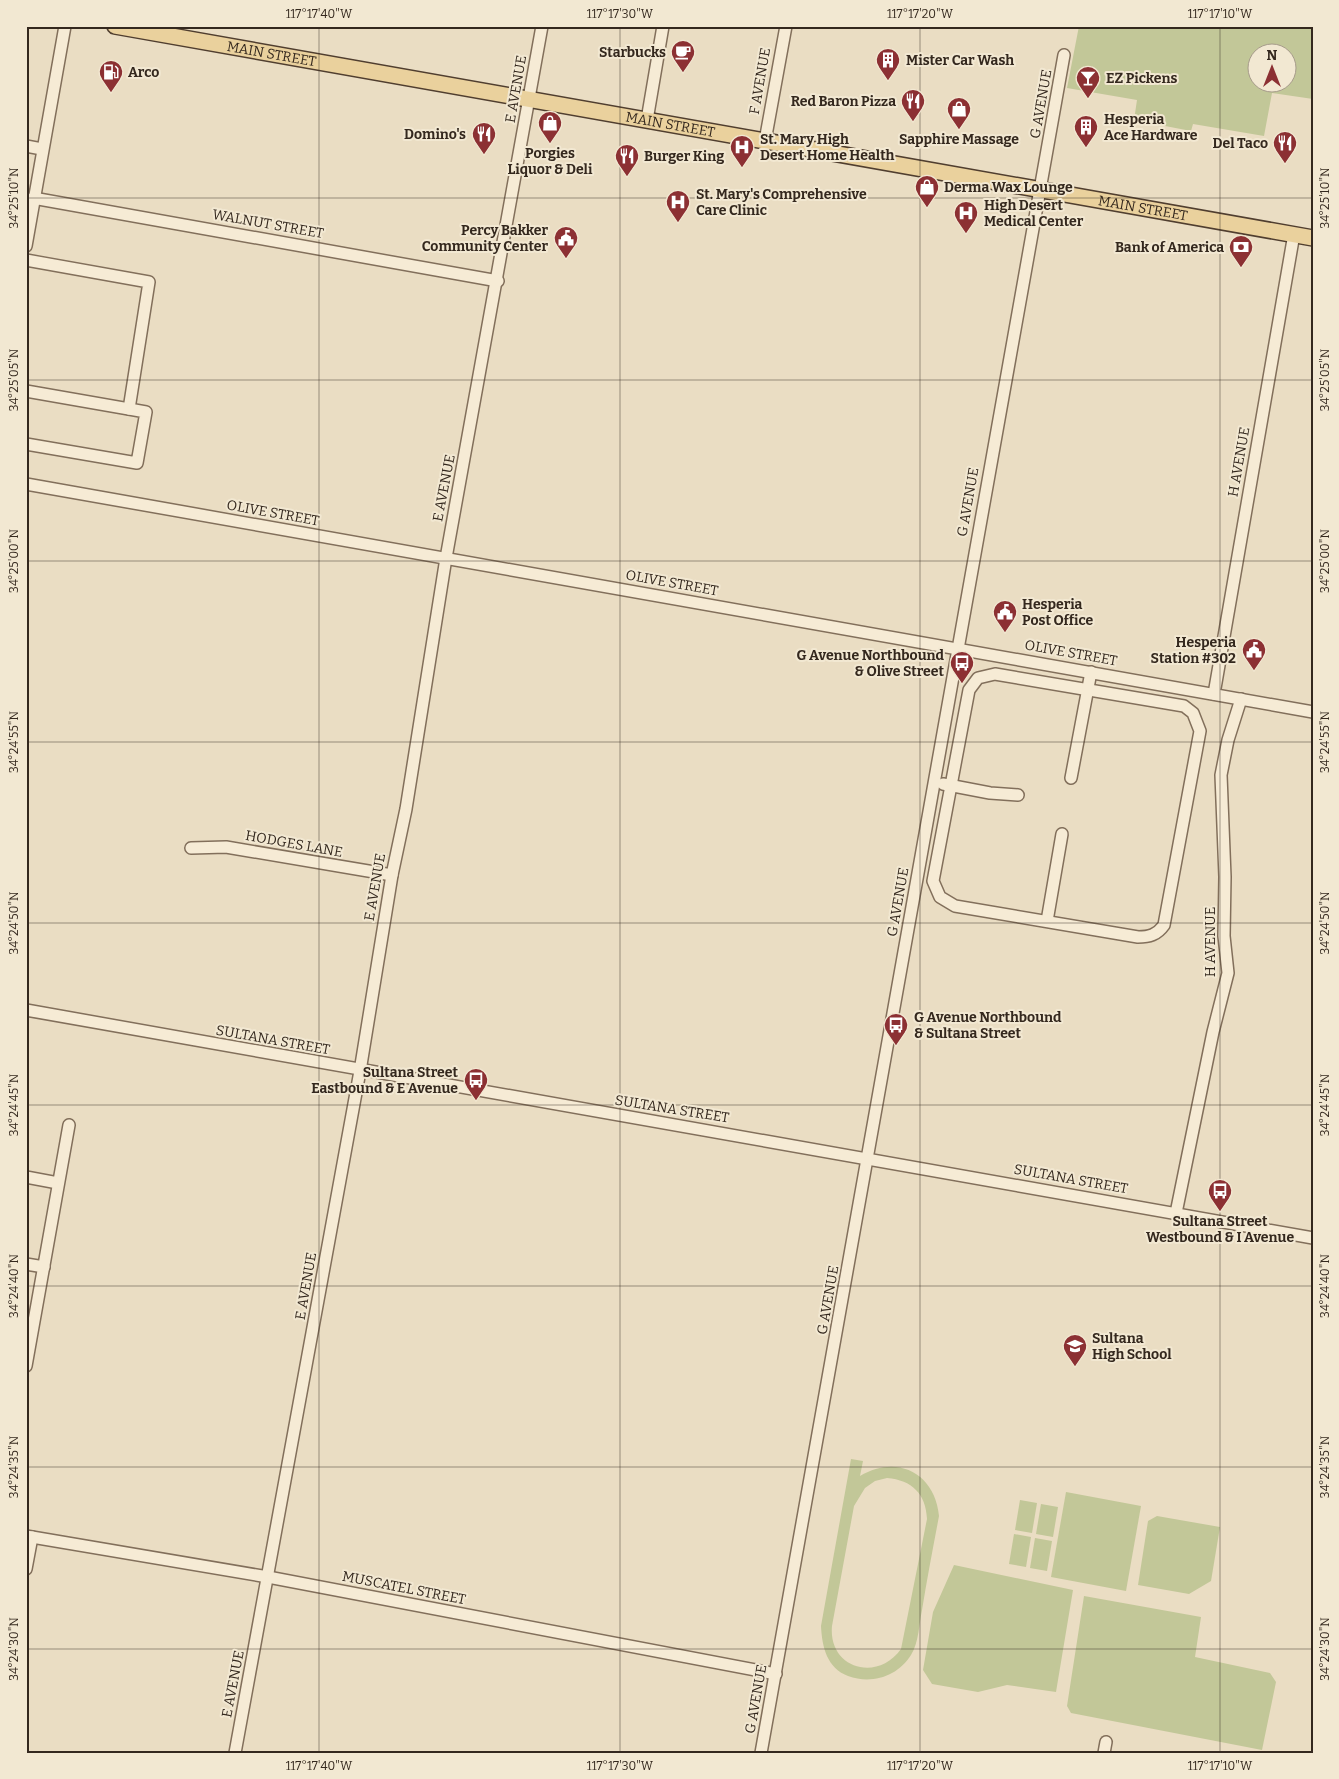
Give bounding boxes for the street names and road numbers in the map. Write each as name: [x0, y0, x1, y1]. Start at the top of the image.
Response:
street label: MAIN STREET: [226, 37, 318, 70]
street label: F AVENUE: [746, 46, 774, 116]
street label: E AVENUE: [502, 54, 530, 124]
street label: G AVENUE: [1027, 68, 1055, 140]
street label: MAIN STREET: [624, 108, 716, 141]
street label: MAIN STREET: [1097, 192, 1189, 224]
street label: WALNUT STREET: [211, 206, 325, 242]
street label: H AVENUE: [1224, 426, 1254, 498]
street label: E AVENUE: [429, 453, 459, 523]
street label: G AVENUE: [954, 466, 982, 538]
street label: OLIVE STREET: [225, 497, 321, 529]
street label: OLIVE STREET: [624, 567, 720, 599]
street label: OLIVE STREET: [1023, 637, 1119, 669]
street label: HODGES LANE: [244, 827, 344, 861]
street label: E AVENUE: [361, 852, 389, 922]
street label: G AVENUE: [884, 866, 912, 938]
street label: H AVENUE: [1202, 907, 1219, 977]
street label: SULTANA STREET: [215, 1022, 331, 1058]
street label: SULTANA STREET: [614, 1092, 730, 1126]
street label: SULTANA STREET: [1013, 1161, 1129, 1197]
street label: E AVENUE: [292, 1251, 320, 1321]
street label: G AVENUE: [814, 1264, 842, 1336]
street label: MUSCATEL STREET: [341, 1568, 467, 1608]
street label: E AVENUE: [218, 1649, 248, 1719]
street label: G AVENUE: [742, 1663, 770, 1735]

